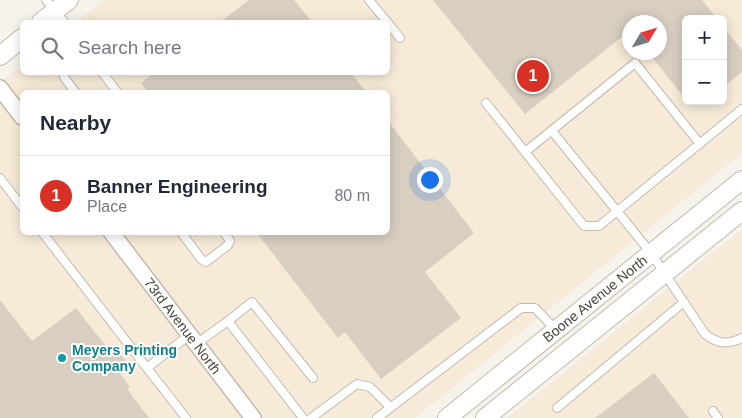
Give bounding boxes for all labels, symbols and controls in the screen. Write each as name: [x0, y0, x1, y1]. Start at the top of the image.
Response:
north arrow: [622, 15, 667, 60]
map controls: [682, 15, 727, 105]
button: +: [682, 15, 727, 60]
search box: [20, 20, 390, 75]
icon: search: [38, 34, 66, 62]
text: Search here: [78, 37, 182, 58]
pin: 1: [517, 57, 549, 95]
button: −: [682, 60, 727, 105]
text: Nearby: [40, 111, 111, 134]
your location: [417, 167, 443, 193]
text: Banner Engineering: [87, 176, 268, 197]
text: 1: [52, 187, 60, 204]
text: 80 m: [334, 187, 370, 204]
text: Place: [87, 198, 127, 215]
street label: Boone Avenue North: [540, 252, 650, 345]
street label: 73rd Avenue North: [141, 275, 224, 377]
place label: Meyers Printing Company: [72, 342, 177, 374]
marker: Meyers Printing Company: [56, 352, 68, 364]

